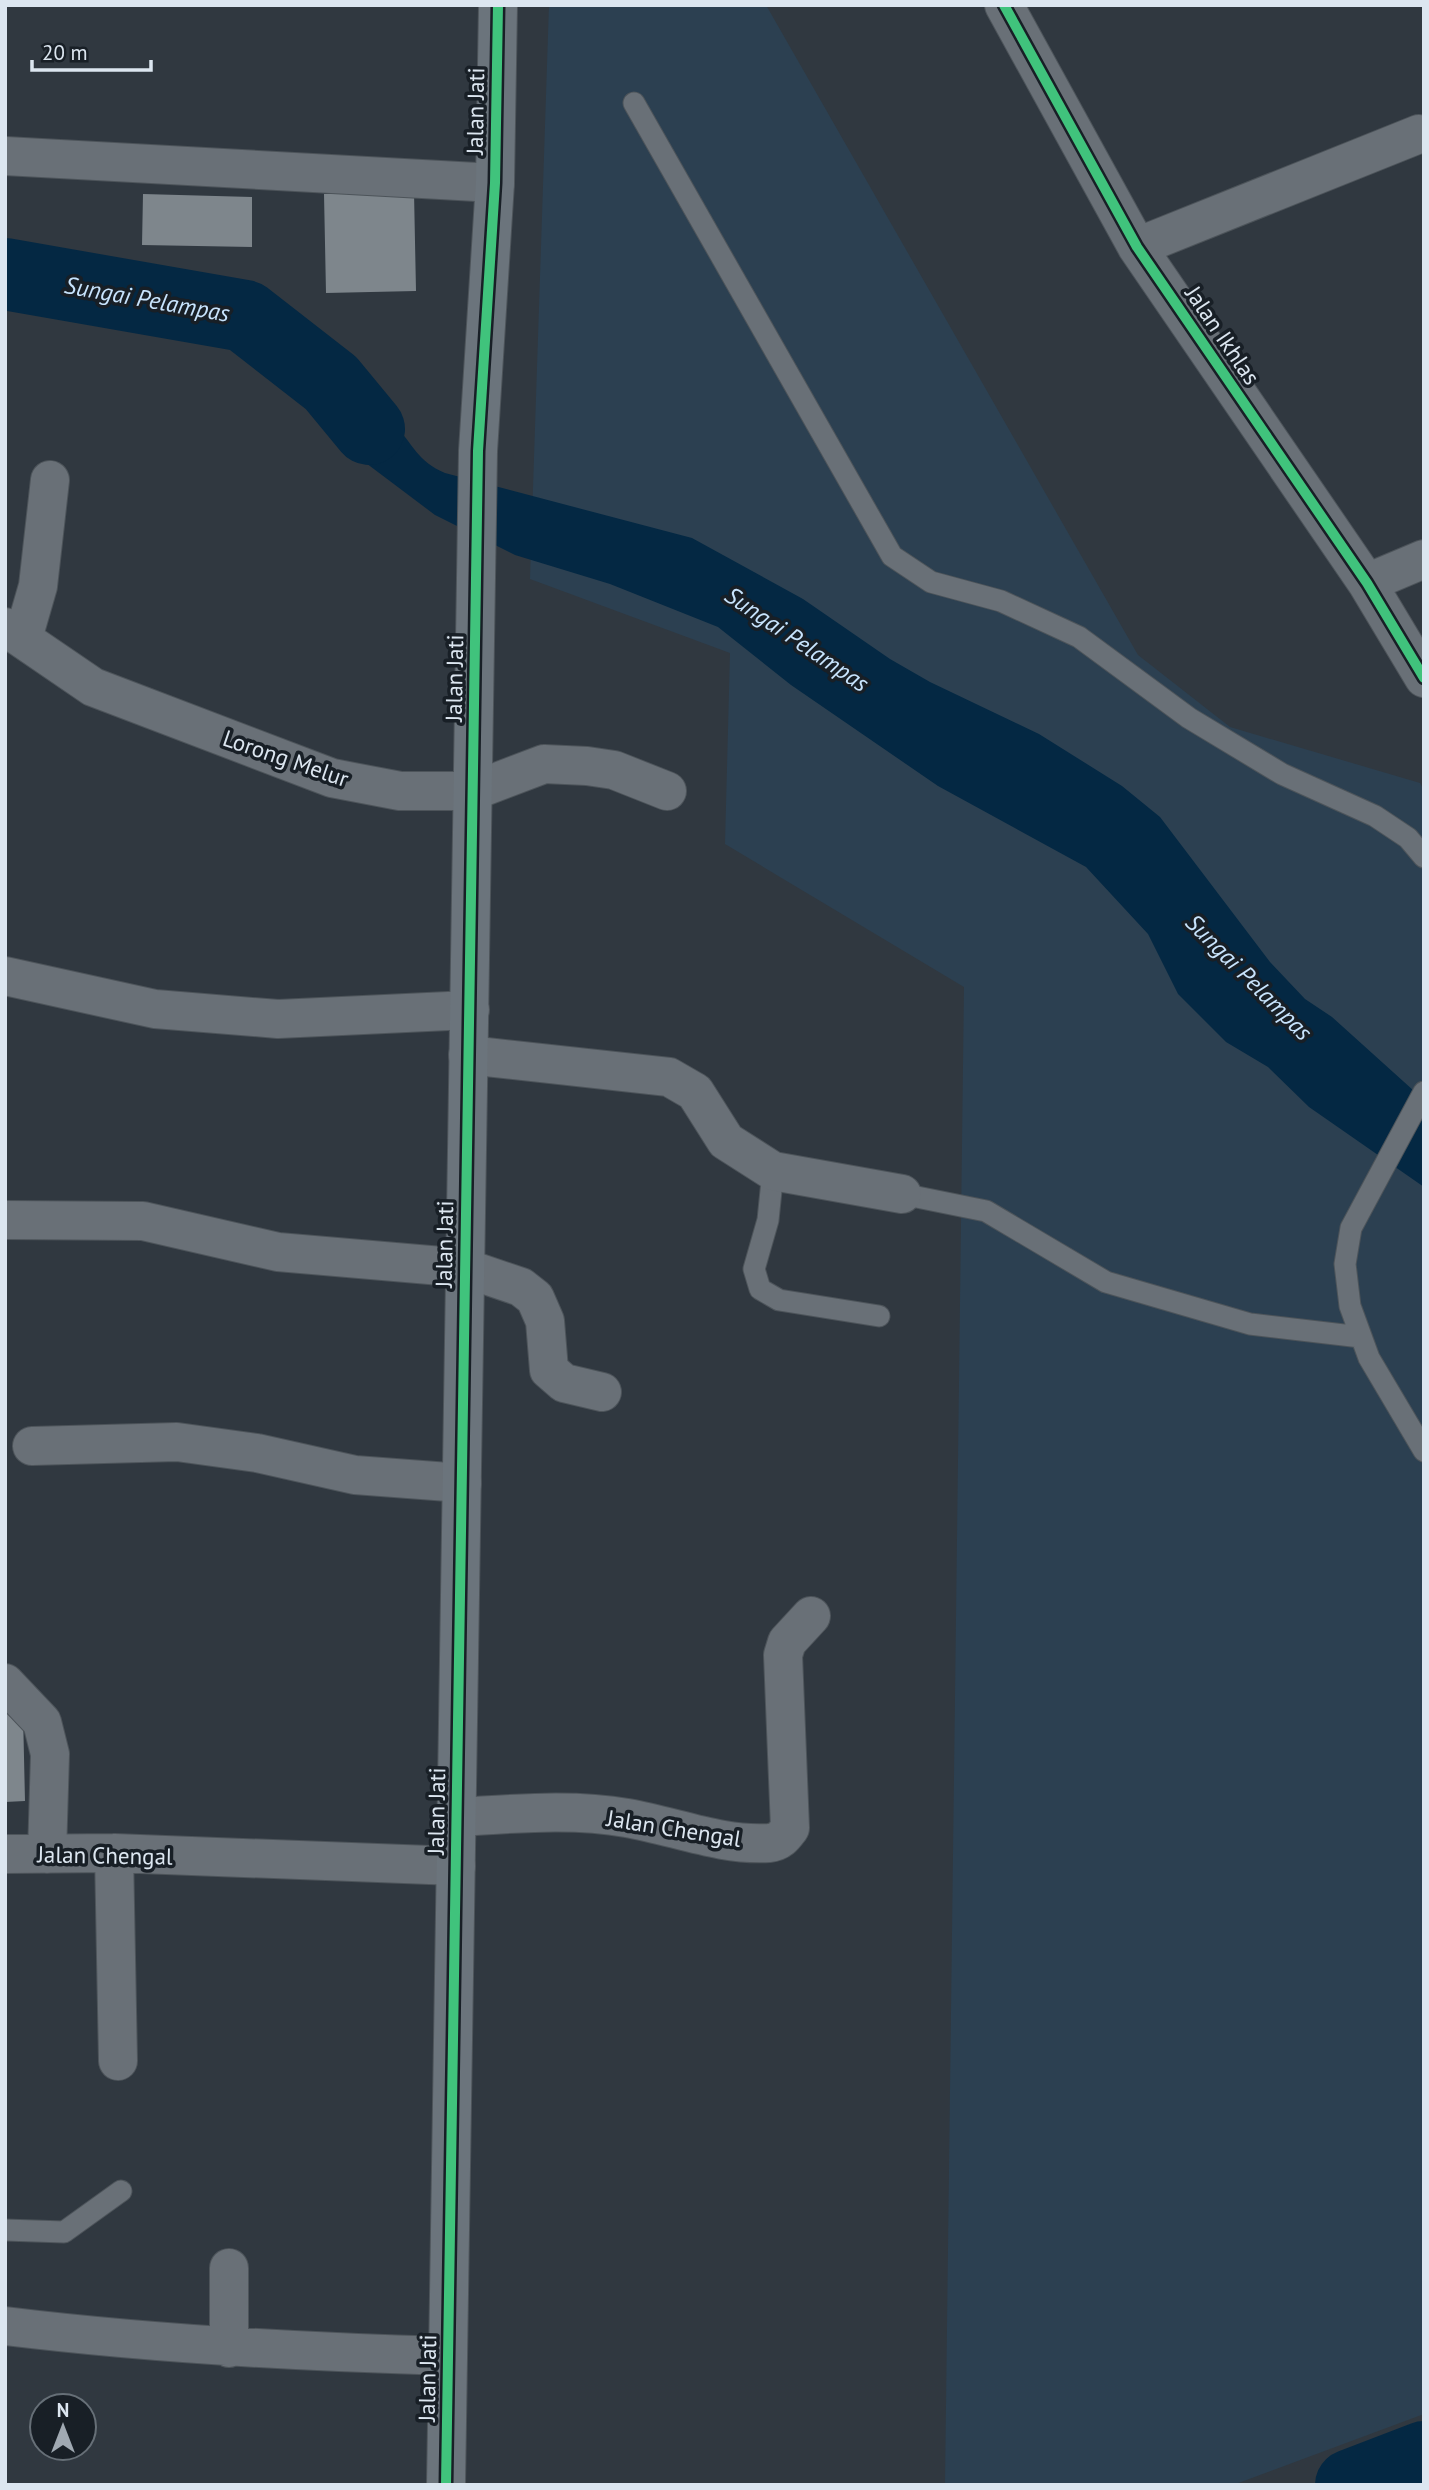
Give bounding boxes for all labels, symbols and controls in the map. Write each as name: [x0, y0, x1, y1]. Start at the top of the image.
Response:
scale bar: [32, 28, 150, 72]
text: 20 m: [42, 39, 88, 66]
street label: Jalan Jati: [460, 67, 490, 156]
water label: Sungai Pelampas: [62, 269, 232, 329]
street label: Jalan Ikhlas: [1179, 279, 1267, 390]
water label: Sungai Pelampas: [719, 579, 875, 699]
street label: Jalan Jati: [439, 634, 469, 723]
street label: Lorong Melur: [219, 723, 353, 793]
water label: Sungai Pelampas: [1179, 907, 1319, 1047]
street label: Jalan Jati: [429, 1200, 459, 1289]
street label: Jalan Jati: [421, 1767, 451, 1856]
street label: Jalan Chengal: [604, 1803, 743, 1853]
street label: Jalan Chengal: [36, 1839, 173, 1871]
street label: Jalan Jati: [412, 2334, 442, 2423]
north arrow: [28, 2392, 98, 2462]
text: N: [57, 2398, 69, 2422]

